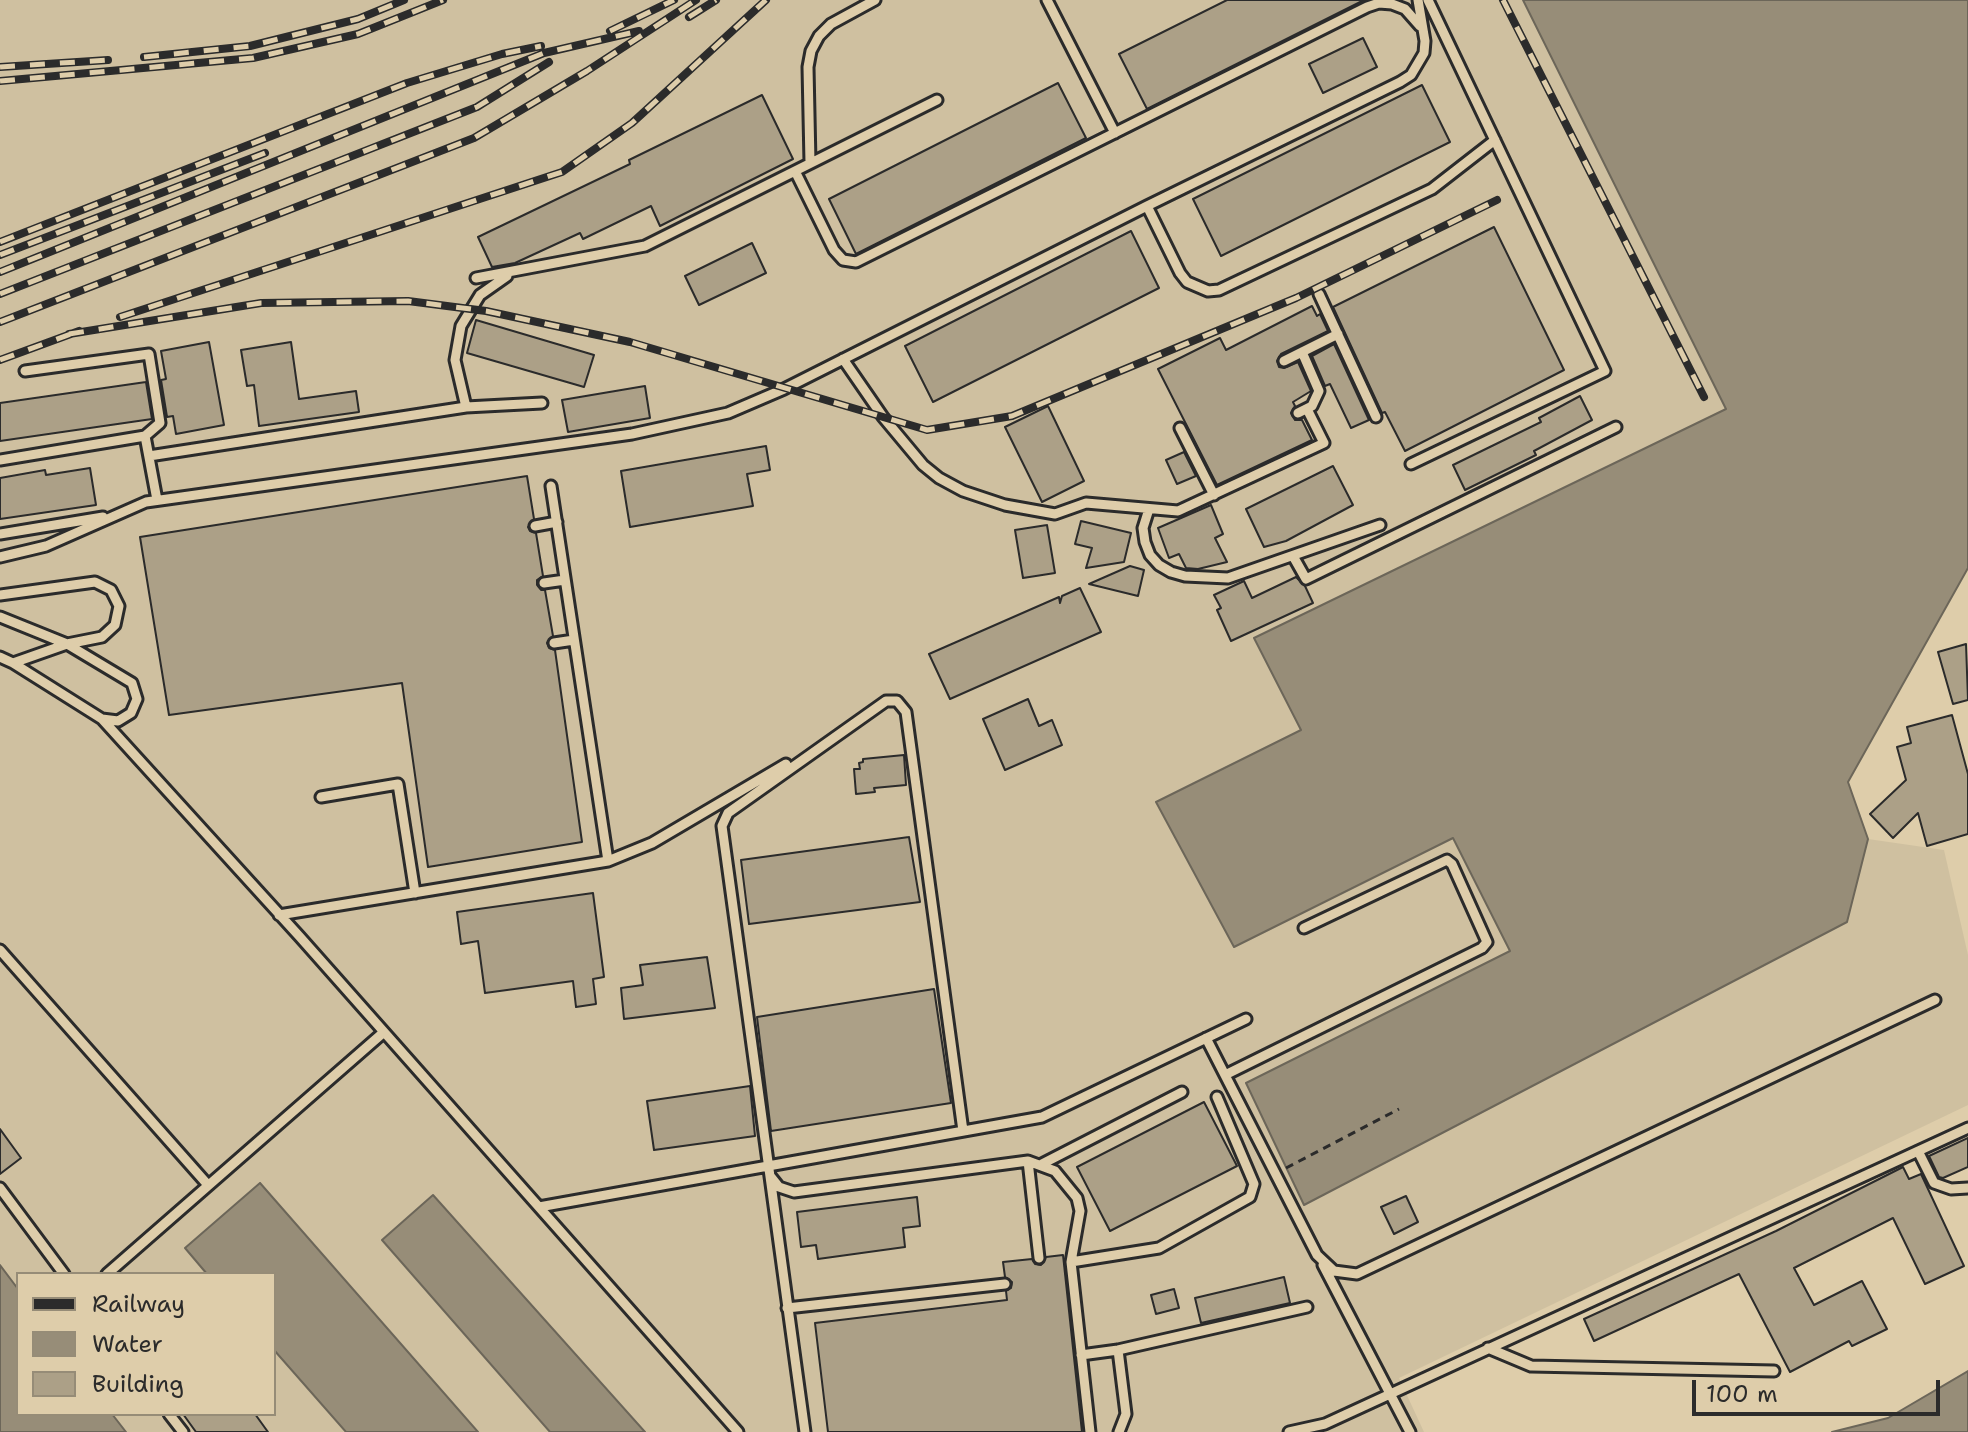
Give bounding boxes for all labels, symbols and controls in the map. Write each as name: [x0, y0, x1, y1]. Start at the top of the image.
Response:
legend: [16, 1272, 276, 1416]
text: Railway: [92, 1288, 185, 1320]
text: Water: [92, 1328, 163, 1360]
scale bar: [1696, 1364, 1944, 1414]
text: Building: [92, 1368, 184, 1400]
text: 100 m: [1706, 1378, 1778, 1410]

